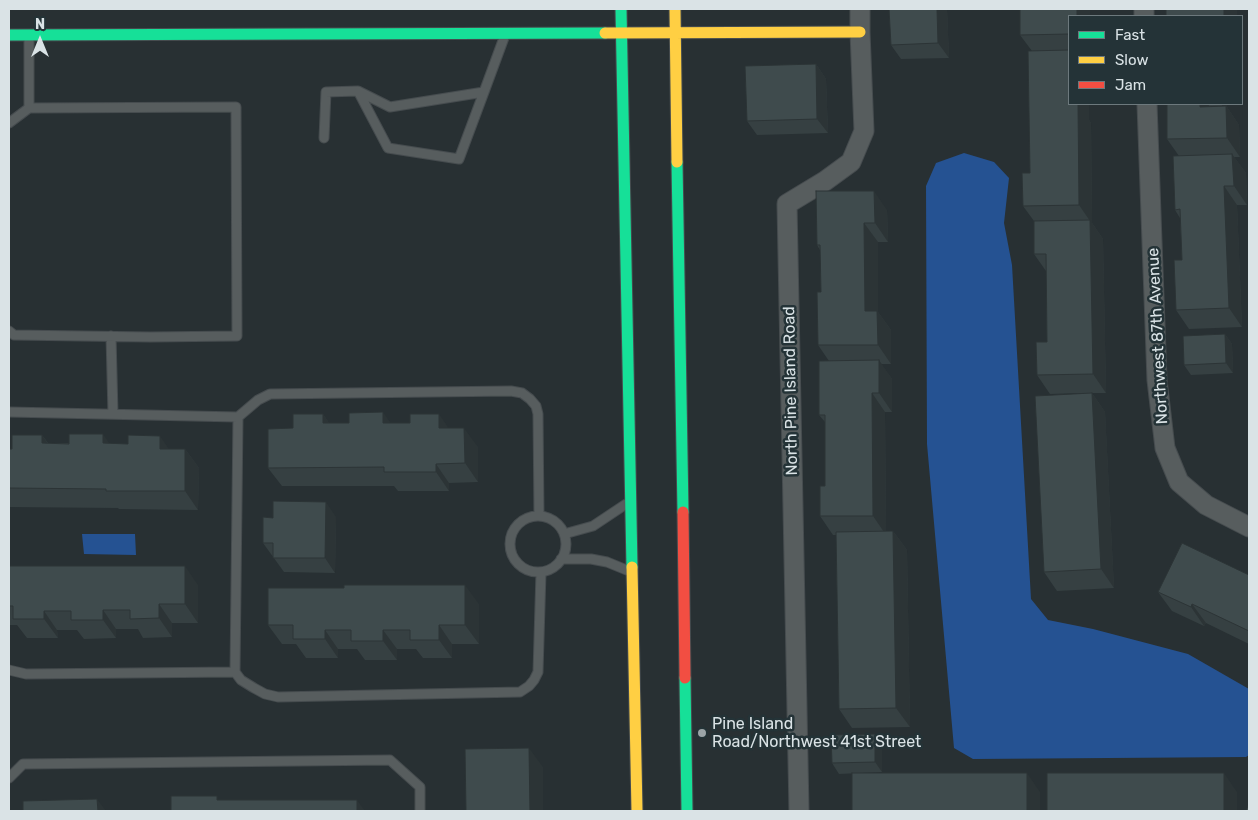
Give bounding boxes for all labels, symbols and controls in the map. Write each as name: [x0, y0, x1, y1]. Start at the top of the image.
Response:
north arrow: [15, 15, 65, 65]
legend: [1068, 15, 1243, 105]
text: N: [35, 16, 45, 33]
text: Fast: [1115, 26, 1145, 44]
text: Slow: [1115, 51, 1148, 69]
text: Jam: [1115, 76, 1146, 94]
street label: Northwest 87th Avenue: [1144, 247, 1172, 425]
street label: North Pine Island Road: [780, 306, 802, 476]
place label: Pine Island Road/Northwest 41st Street: [712, 714, 921, 752]
marker: Pine Island Road/Northwest 41st Street: [696, 727, 708, 739]

